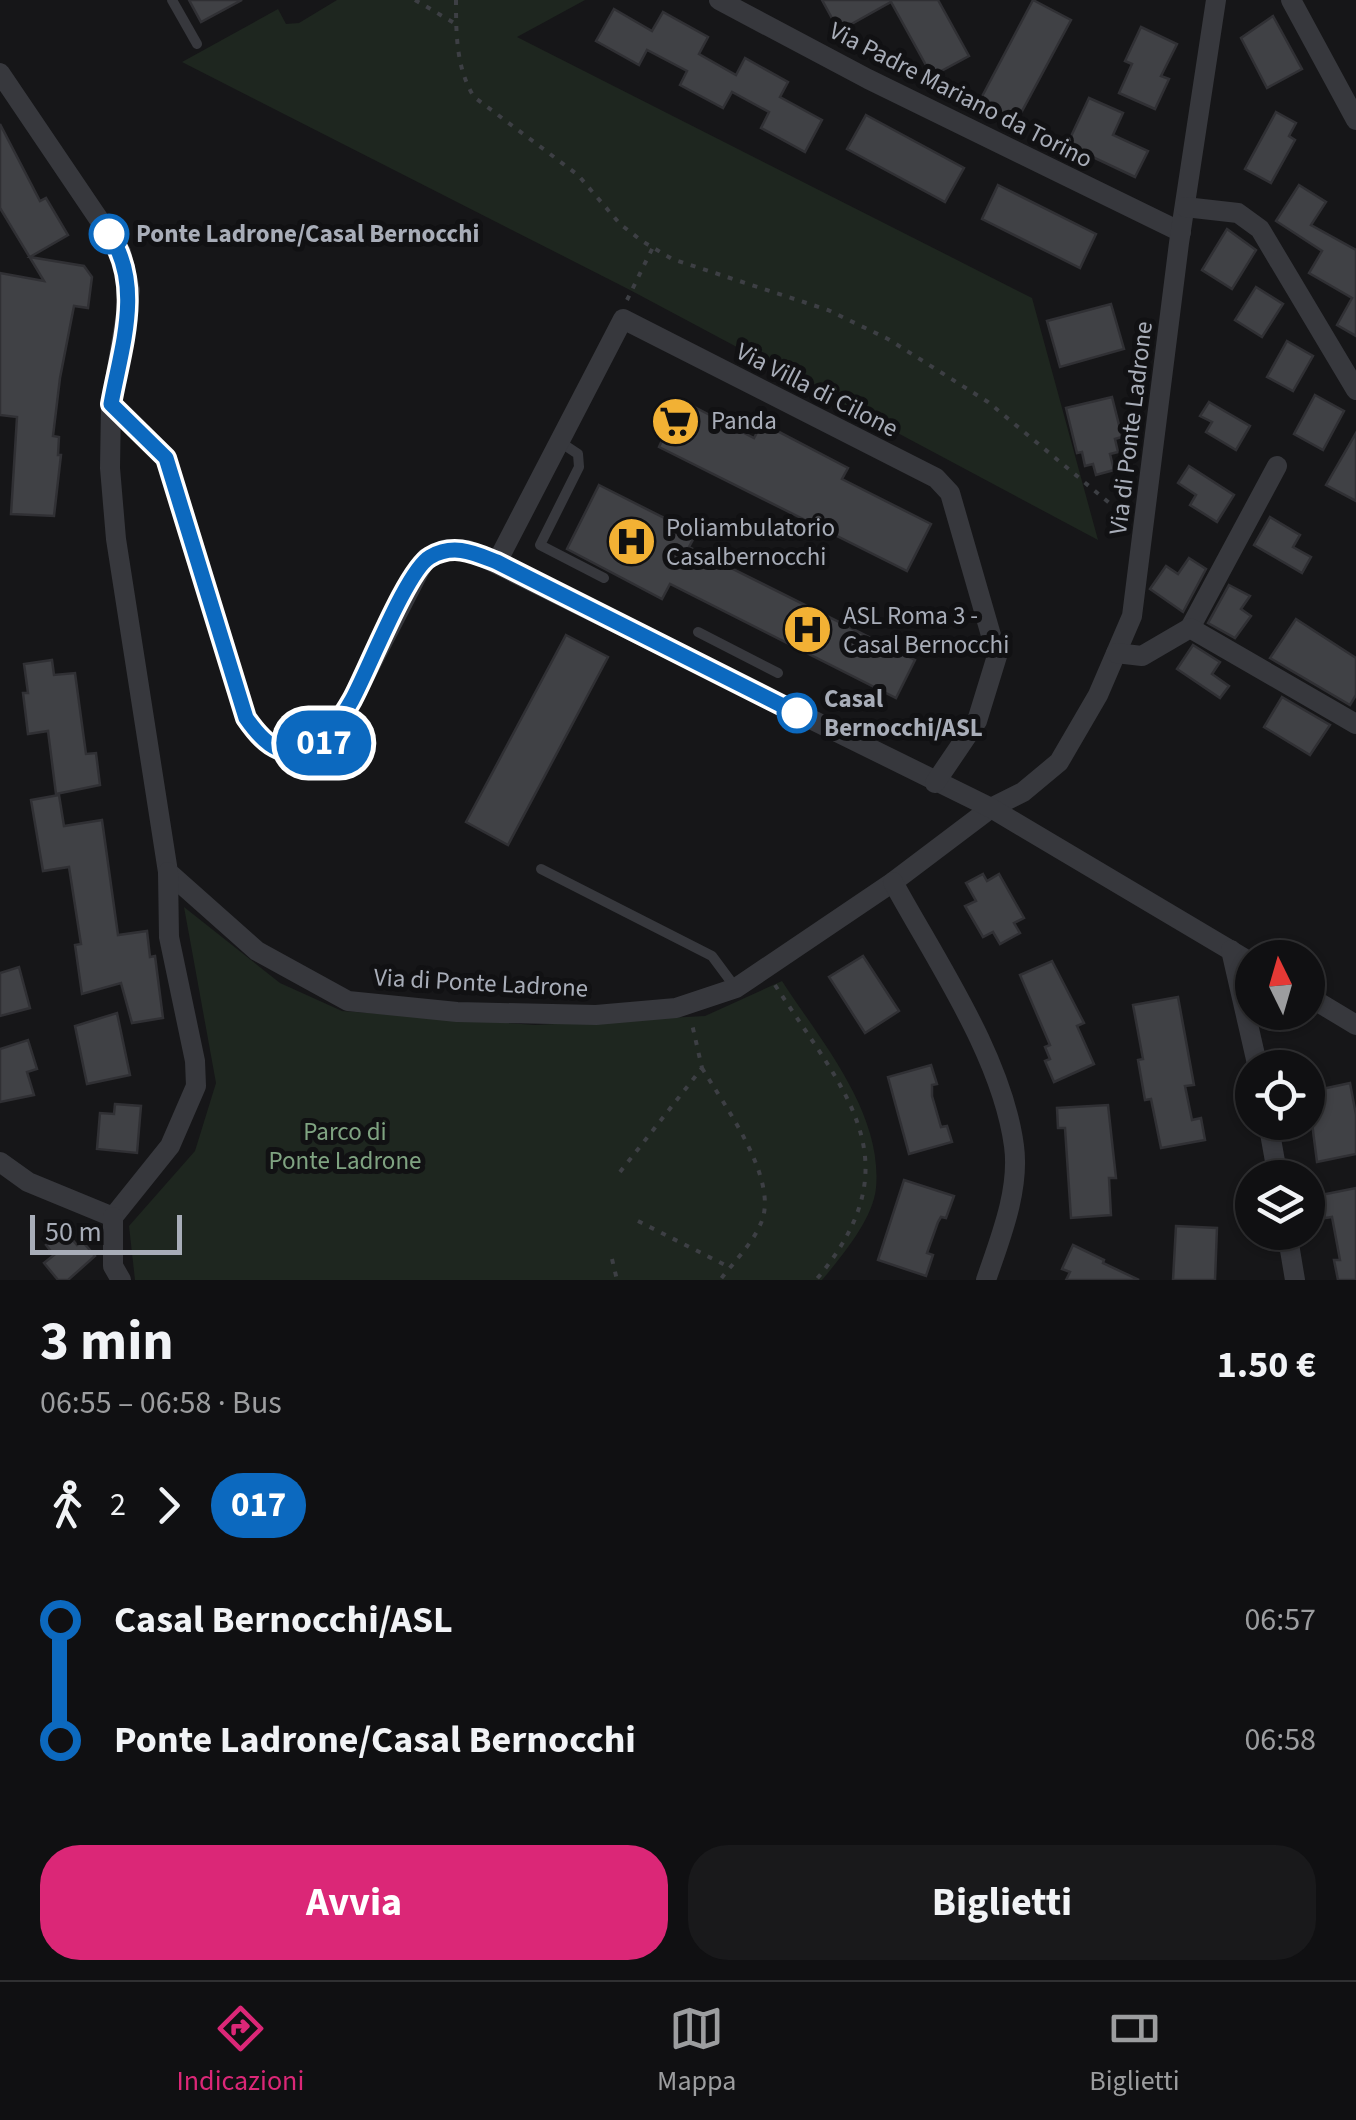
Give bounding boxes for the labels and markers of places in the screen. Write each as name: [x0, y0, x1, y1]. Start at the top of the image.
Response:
marker: Ponte Ladrone/Casal Bernocchi: [90, 215, 128, 253]
place label: Ponte Ladrone/Casal Bernocchi: [136, 216, 479, 252]
supermarket icon: Panda: [650, 395, 702, 447]
place label: Panda: [711, 403, 777, 439]
place label: Poliambulatorio Casalbernocchi: [666, 510, 835, 575]
hospital icon: Poliambulatorio Casalbernocchi: [605, 516, 657, 568]
place label: ASL Roma 3 - Casal Bernocchi: [843, 598, 1009, 663]
hospital icon: ASL Roma 3 - Casal Bernocchi: [782, 604, 834, 656]
place label: Casal Bernocchi/ASL: [824, 681, 983, 746]
marker: Casal Bernocchi/ASL: [778, 694, 816, 732]

